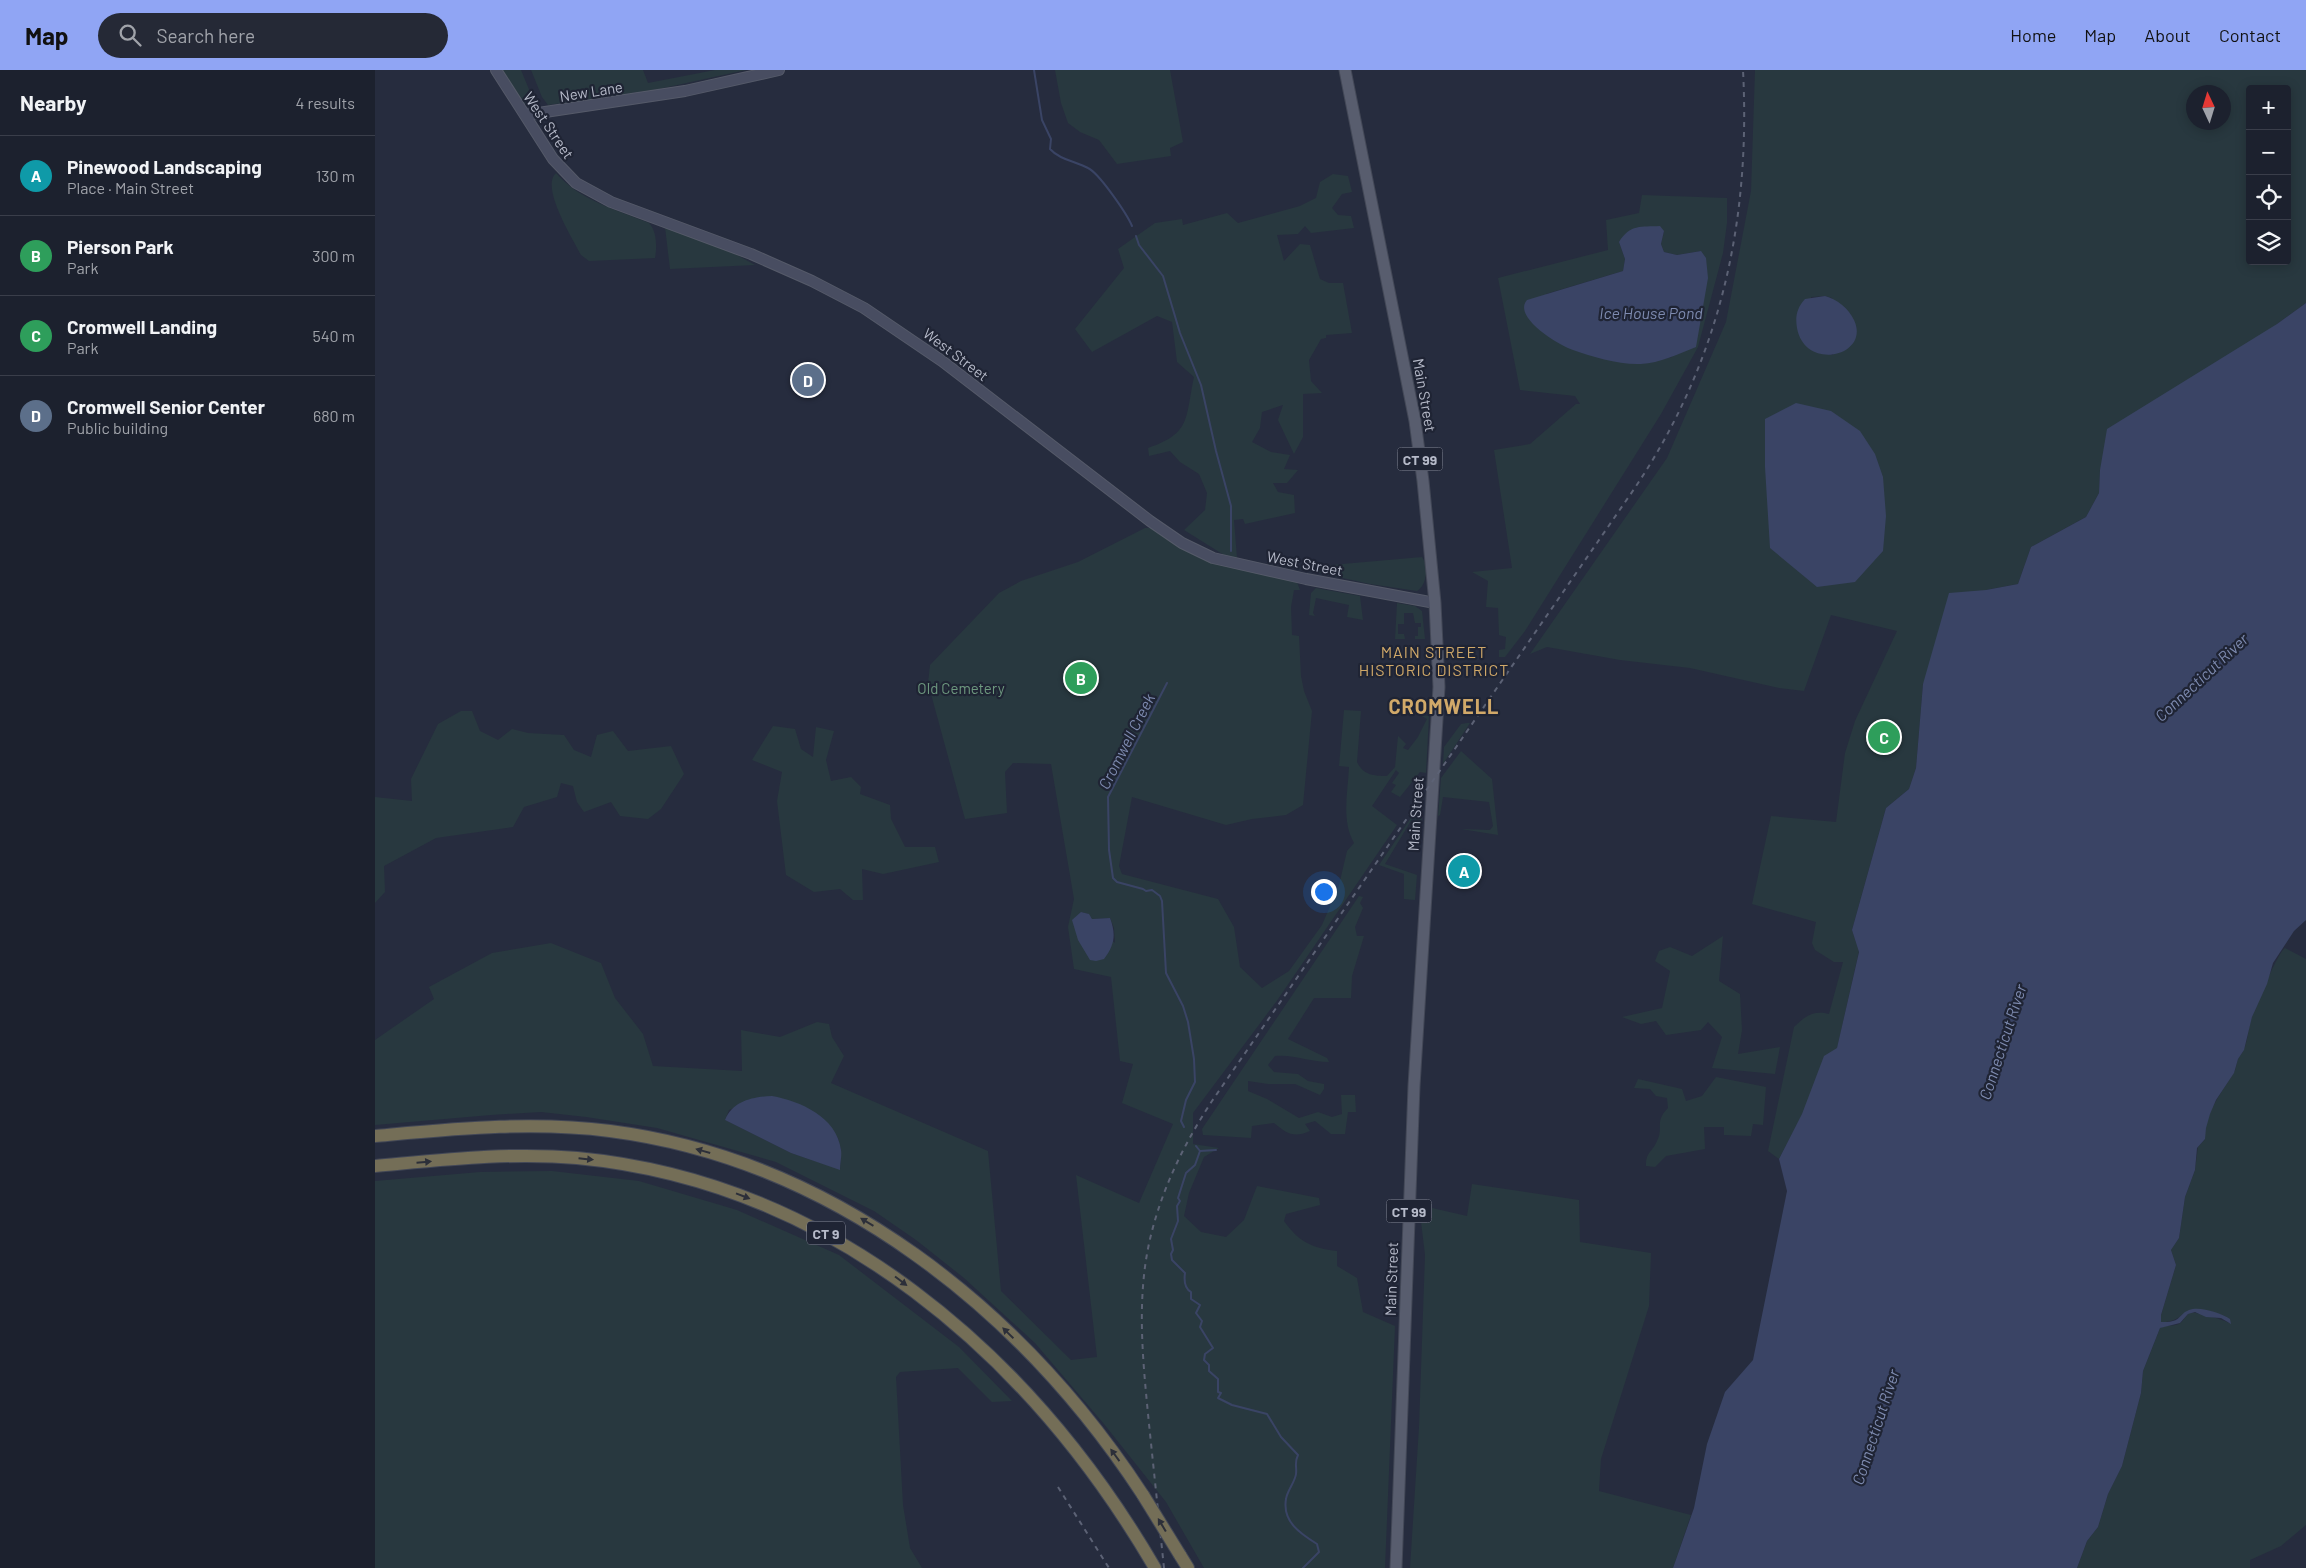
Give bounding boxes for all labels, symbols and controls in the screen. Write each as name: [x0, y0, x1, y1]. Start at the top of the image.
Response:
search box: [98, 13, 448, 58]
text: Map: [25, 21, 68, 50]
icon: search: [116, 21, 144, 49]
text: Search here: [156, 24, 255, 47]
text: Home: [2010, 24, 2056, 46]
text: Map: [2084, 24, 2116, 46]
text: About: [2144, 24, 2191, 46]
text: Contact: [2219, 24, 2281, 46]
street label: New Lane: [558, 77, 624, 105]
north arrow: [2186, 85, 2231, 130]
map controls: [2246, 85, 2291, 265]
button: +: [2246, 85, 2291, 130]
street label: West Street: [520, 88, 578, 162]
text: Nearby: [20, 90, 86, 115]
text: 4 results: [295, 93, 355, 112]
button: −: [2246, 130, 2291, 175]
text: Pinewood Landscaping: [67, 155, 262, 178]
text: A: [31, 166, 41, 185]
text: 130 m: [316, 166, 355, 185]
button: locate: [2246, 175, 2291, 220]
text: Place · Main Street: [67, 178, 194, 197]
button: layers: [2246, 220, 2291, 265]
text: Pierson Park: [67, 235, 174, 258]
text: B: [31, 246, 41, 265]
text: 300 m: [312, 246, 355, 265]
text: Park: [67, 258, 98, 277]
water label: Ice House Pond: [1599, 303, 1703, 322]
text: Cromwell Landing: [67, 315, 217, 338]
street label: West Street: [920, 324, 992, 384]
text: C: [31, 326, 41, 345]
text: 540 m: [312, 326, 355, 345]
text: Park: [67, 338, 98, 357]
street label: Main Street: [1410, 357, 1440, 433]
pin: D: [792, 361, 824, 399]
text: Cromwell Senior Center: [67, 395, 265, 418]
text: D: [31, 406, 41, 425]
text: 680 m: [313, 406, 355, 425]
text: Public building: [67, 418, 168, 437]
road number: CT 99: [1397, 448, 1443, 470]
street label: West Street: [1266, 547, 1344, 579]
water label: Connecticut River: [2151, 628, 2252, 725]
district label: MAIN STREET HISTORIC DISTRICT: [1359, 642, 1509, 679]
pin: B: [1065, 659, 1097, 697]
park label: Old Cemetery: [917, 679, 1005, 697]
water label: Cromwell Creek: [1094, 690, 1158, 792]
district label: CROMWELL: [1388, 694, 1500, 718]
pin: C: [1868, 718, 1900, 756]
street label: Main Street: [1403, 776, 1427, 852]
pin: A: [1448, 852, 1480, 890]
your location: [1311, 879, 1337, 905]
water label: Connecticut River: [1974, 981, 2030, 1102]
one-way arrow: [695, 1146, 710, 1154]
one-way arrow: [578, 1155, 594, 1163]
one-way arrow: [416, 1158, 432, 1166]
one-way arrow: [736, 1193, 751, 1200]
road number: CT 99: [1387, 1200, 1431, 1222]
one-way arrow: [861, 1217, 874, 1226]
road number: CT 9: [807, 1222, 845, 1244]
street label: Main Street: [1381, 1242, 1401, 1316]
one-way arrow: [894, 1276, 908, 1286]
one-way arrow: [1003, 1327, 1015, 1339]
water label: Connecticut River: [1847, 1366, 1903, 1487]
one-way arrow: [1110, 1449, 1121, 1462]
one-way arrow: [1157, 1518, 1166, 1531]

